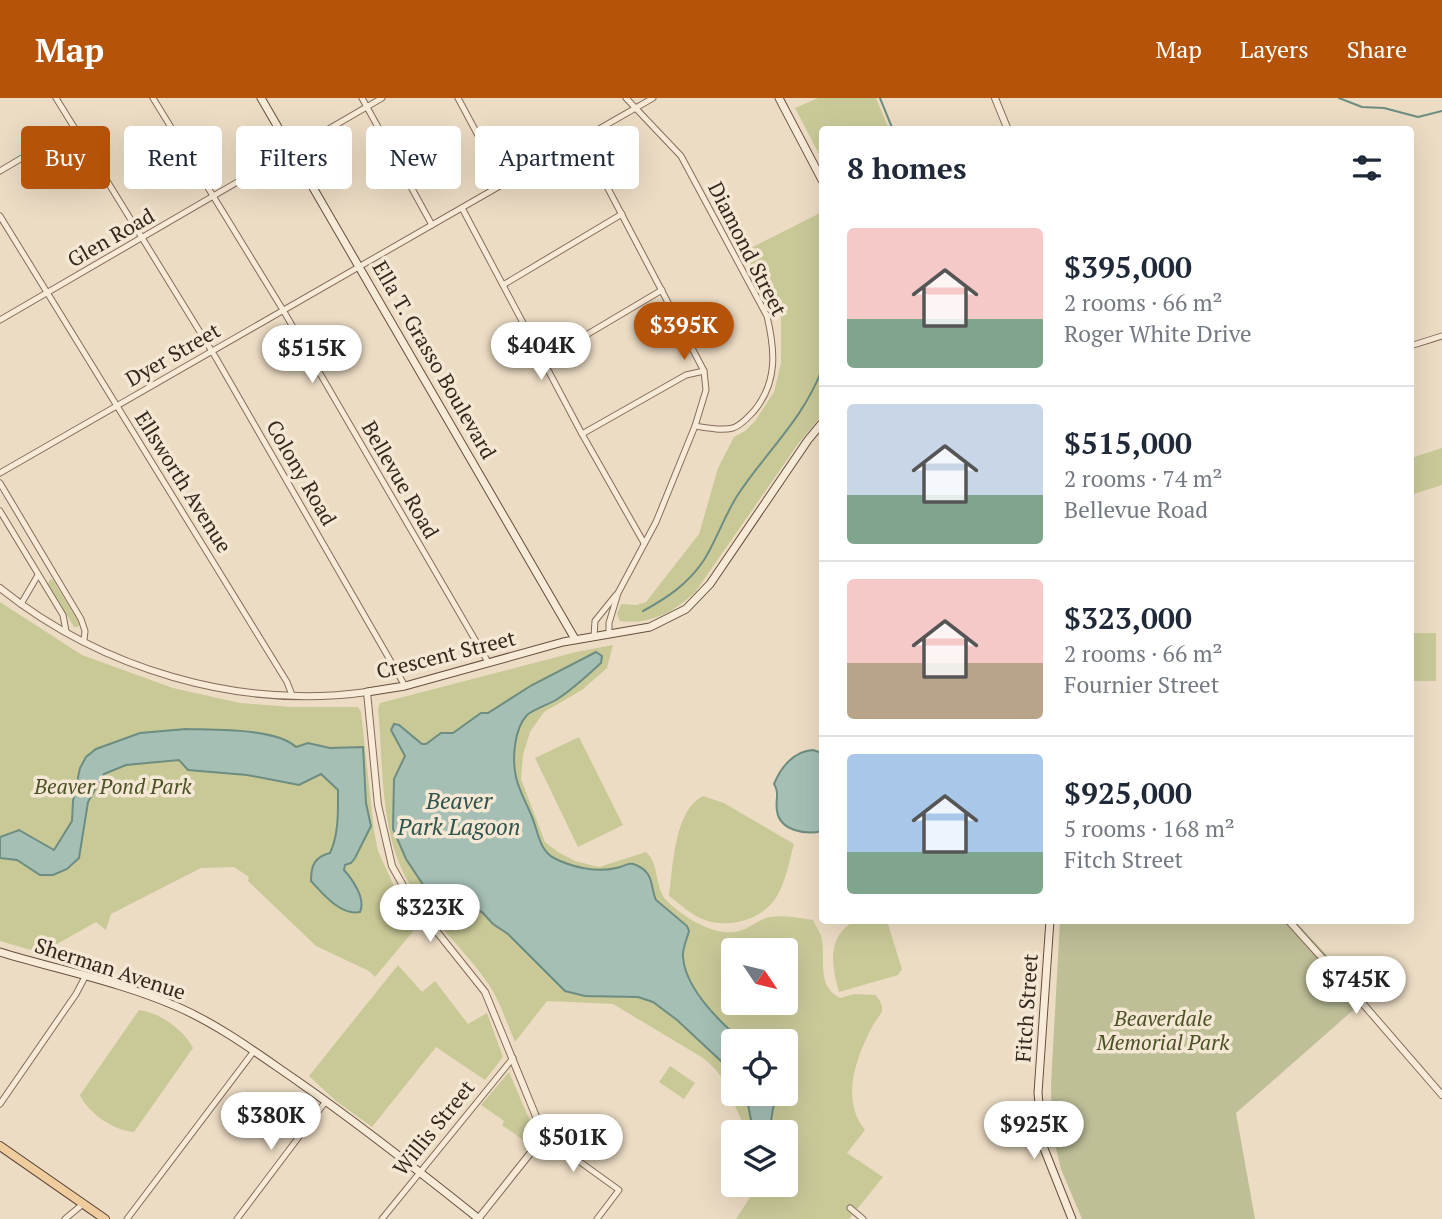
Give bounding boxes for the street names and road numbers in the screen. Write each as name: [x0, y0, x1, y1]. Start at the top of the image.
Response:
street label: Diamond Street: [702, 177, 794, 320]
street label: Glen Road: [62, 201, 159, 273]
street label: Ella T. Grasso Boulevard: [367, 255, 503, 464]
street label: Dyer Street: [120, 316, 225, 392]
street label: Ellsworth Avenue: [129, 405, 239, 558]
street label: Colony Road: [260, 415, 344, 531]
street label: Bellevue Road: [356, 416, 446, 544]
street label: Crescent Street: [373, 623, 519, 685]
street label: Sherman Avenue: [31, 930, 189, 1006]
street label: Fitch Street: [1008, 952, 1044, 1063]
street label: Willis Street: [386, 1074, 480, 1181]

